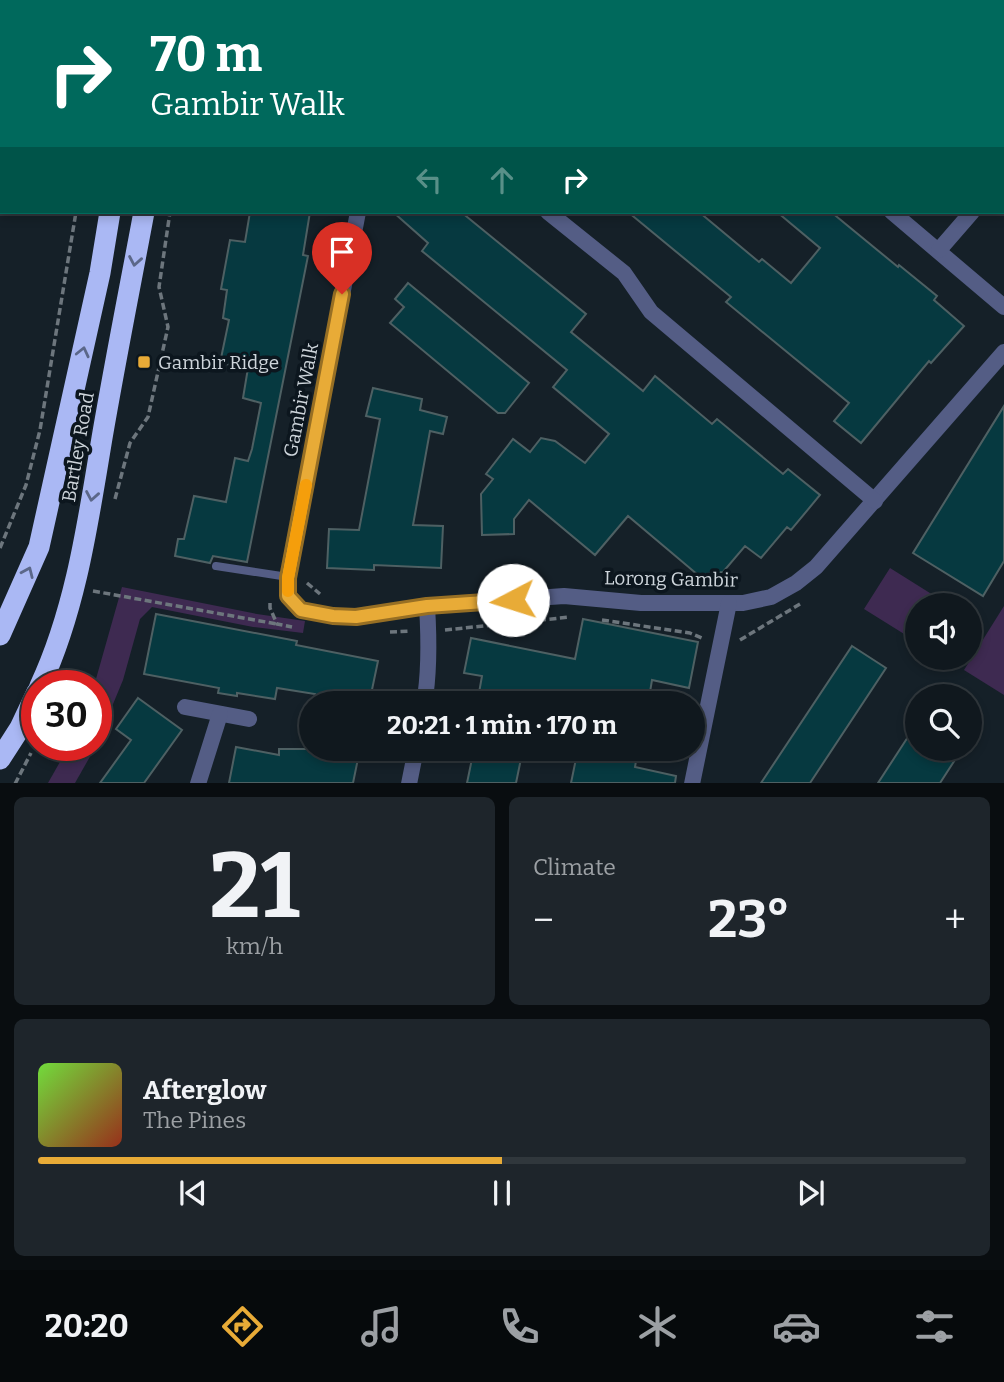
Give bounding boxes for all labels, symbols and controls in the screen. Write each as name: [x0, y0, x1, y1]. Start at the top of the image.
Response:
text: 70 m: [150, 25, 262, 84]
icon: right: [35, 28, 126, 119]
text: Gambir Walk: [150, 85, 345, 123]
icon: left: [410, 161, 448, 199]
icon: ahead: [483, 161, 521, 199]
icon: right: [556, 161, 594, 199]
pin: [312, 222, 372, 294]
icon: arrive: [323, 233, 361, 271]
one-way arrow: [128, 255, 143, 267]
street label: Gambir Walk: [279, 341, 323, 459]
one-way arrow: [74, 346, 89, 358]
place label: Gambir Ridge: [158, 351, 279, 374]
marker: Gambir Ridge: [136, 354, 152, 370]
street label: Bartley Road: [57, 390, 99, 504]
one-way arrow: [85, 490, 100, 502]
position arrow: [476, 563, 550, 637]
street label: Lorong Gambir: [604, 566, 739, 592]
one-way arrow: [20, 567, 34, 579]
map controls: [905, 593, 982, 761]
button: sound: [905, 593, 982, 670]
speed limit sign: 30: [21, 670, 112, 761]
button: search: [905, 684, 982, 761]
text: 20:21 · 1 min · 170 m: [387, 710, 617, 741]
text: 21: [209, 832, 300, 941]
text: Climate: [533, 853, 616, 881]
text: 23°: [708, 888, 790, 951]
text: −: [533, 897, 554, 943]
text: +: [944, 897, 966, 943]
text: km/h: [226, 932, 283, 960]
text: Afterglow: [143, 1075, 266, 1106]
text: The Pines: [143, 1106, 246, 1134]
icon: previous: [174, 1174, 212, 1212]
icon: pause: [483, 1174, 521, 1212]
icon: next: [792, 1174, 830, 1212]
icon: directions: [218, 1302, 267, 1351]
icon: music: [357, 1302, 406, 1351]
icon: phone: [495, 1302, 544, 1351]
icon: climate: [633, 1302, 682, 1351]
icon: car: [772, 1302, 821, 1351]
icon: filters: [910, 1302, 959, 1351]
text: 20:20: [45, 1307, 129, 1345]

